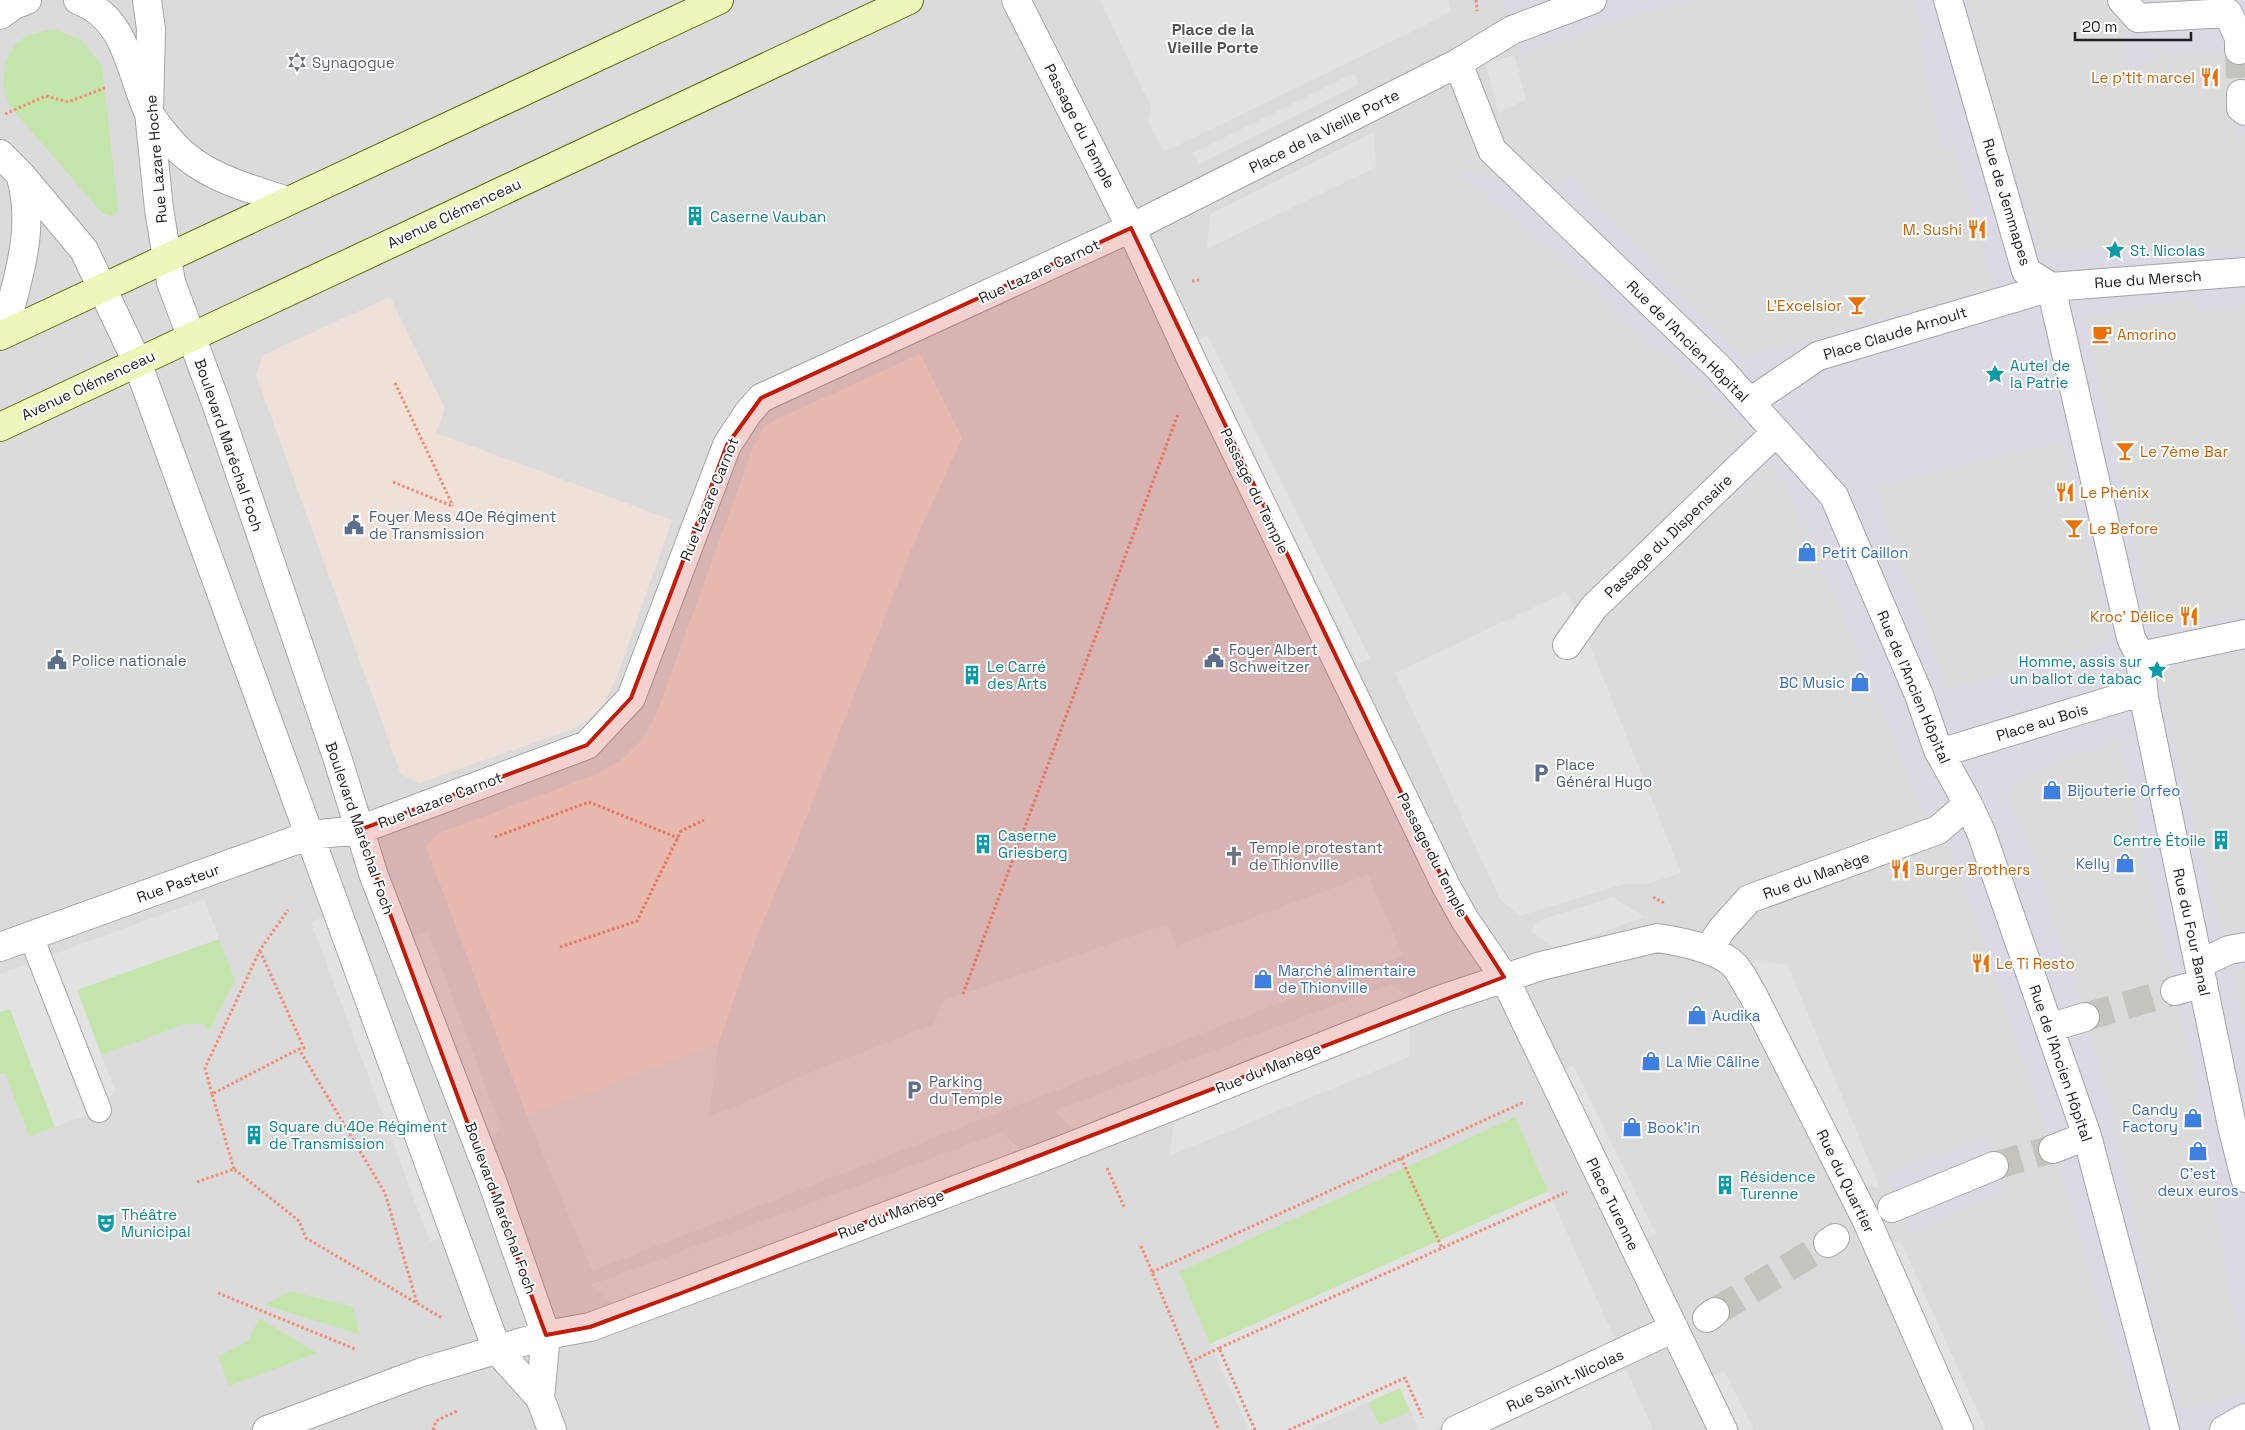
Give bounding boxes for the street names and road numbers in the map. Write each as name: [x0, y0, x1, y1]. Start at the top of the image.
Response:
street label: Passage du Temple: [1040, 60, 1120, 192]
street label: Place de la Vieille Porte: [1246, 85, 1402, 177]
street label: Rue Lazare Hoche: [141, 94, 171, 224]
street label: Rue de Jemmapes: [1979, 136, 2035, 268]
street label: Avenue Clémenceau: [384, 174, 524, 252]
street label: Rue Lazare Carnot: [975, 235, 1103, 307]
street label: Rue du Mersch: [2094, 266, 2202, 292]
street label: Rue de l'Ancien Hôpital: [1623, 276, 1753, 406]
street label: Place Claude Arnoult: [1821, 302, 1969, 364]
street label: Avenue Clémenceau: [18, 346, 158, 424]
street label: Boulevard Maréchal Foch: [190, 356, 268, 534]
street label: Passage du Temple: [1216, 425, 1294, 557]
street label: Rue Lazare Carnot: [676, 434, 743, 564]
street label: Passage du Dispensaire: [1600, 470, 1736, 602]
street label: Rue de l'Ancien Hôpital: [1873, 607, 1955, 767]
street label: Place au Bois: [1994, 699, 2090, 745]
street label: Boulevard Maréchal Foch: [321, 739, 399, 917]
street label: Rue Lazare Carnot: [375, 767, 505, 832]
street label: Passage du Temple: [1393, 789, 1473, 921]
street label: Rue du Manège: [1760, 847, 1872, 903]
street label: Rue Pasteur: [134, 859, 222, 907]
street label: Rue du Four Banal: [2169, 866, 2215, 998]
street label: Rue de l'Ancien Hôpital: [2025, 982, 2097, 1144]
street label: Rue du Manège: [1212, 1038, 1324, 1098]
street label: Boulevard Maréchal Foch: [461, 1119, 541, 1297]
street label: Rue du Quartier: [1813, 1126, 1879, 1236]
street label: Place Turenne: [1582, 1155, 1644, 1254]
street label: Rue du Manège: [835, 1185, 947, 1243]
street label: Rue Saint-Nicolas: [1503, 1344, 1627, 1416]

